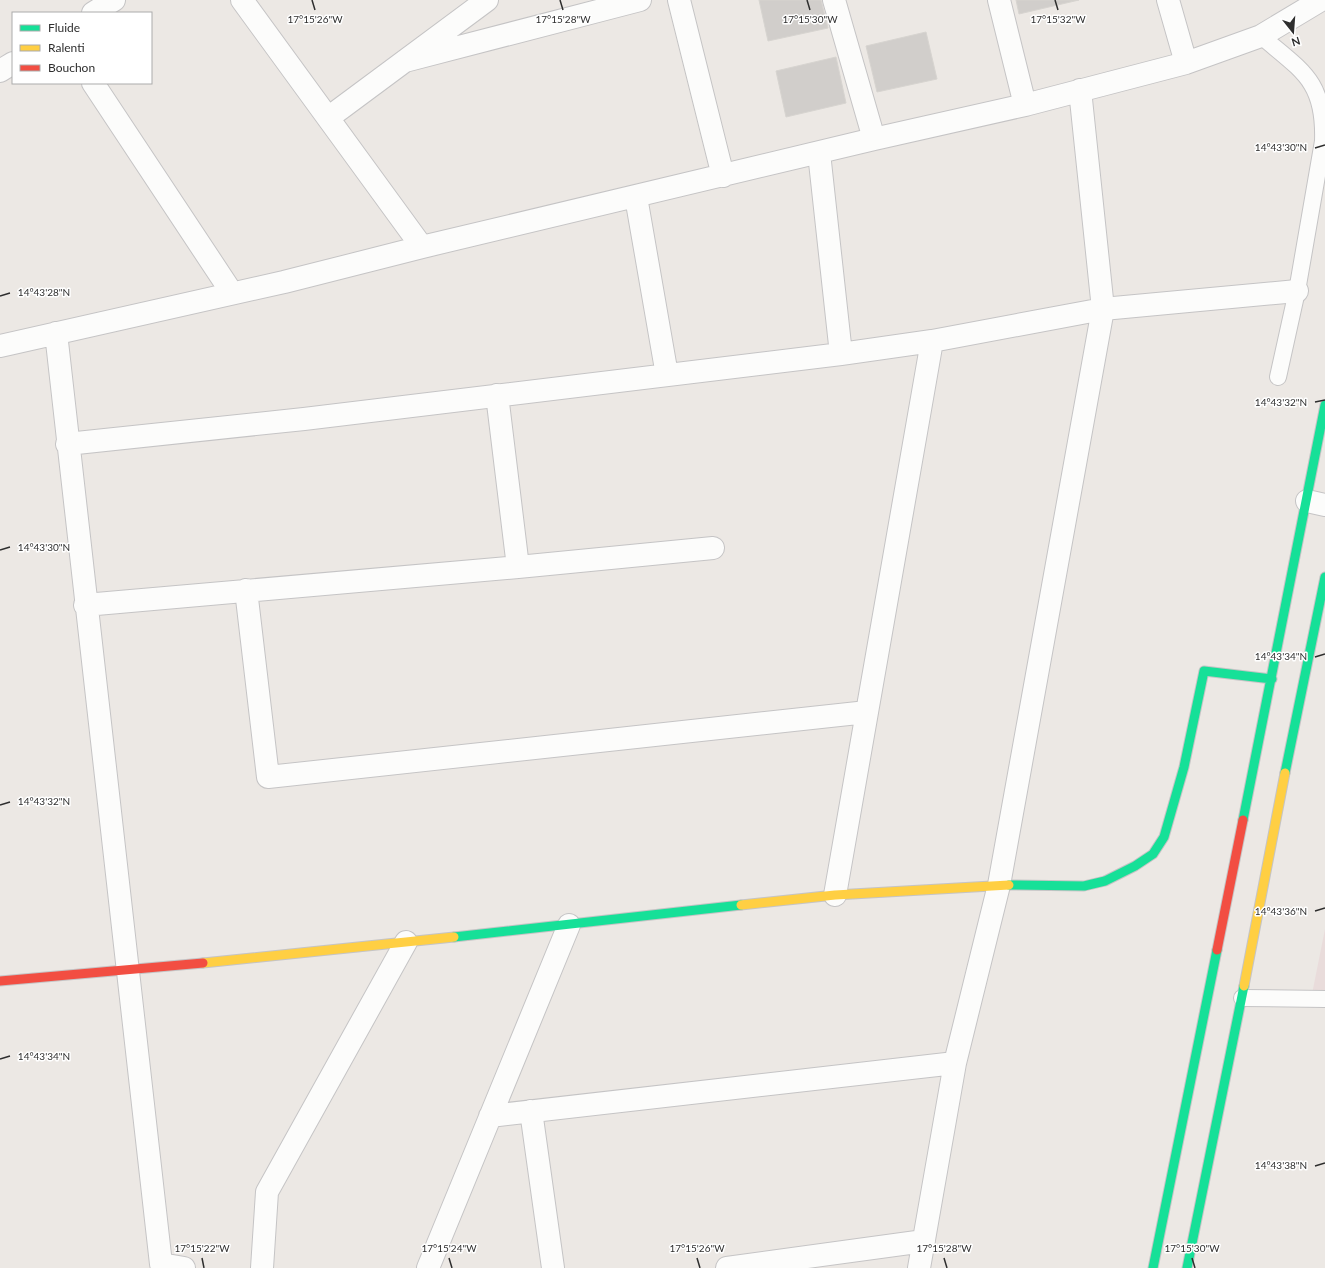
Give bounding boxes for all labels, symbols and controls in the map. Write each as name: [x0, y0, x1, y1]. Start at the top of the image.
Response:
legend: [12, 12, 152, 84]
north arrow: [1273, 12, 1313, 52]
text: 17°15'26"W: [287, 13, 343, 25]
text: 17°15'28"W: [535, 13, 591, 25]
text: 17°15'30"W: [782, 13, 838, 25]
text: 17°15'32"W: [1030, 13, 1086, 25]
text: Fluide: [48, 20, 80, 35]
text: N: [1290, 35, 1302, 49]
text: Ralenti: [48, 40, 85, 55]
text: Bouchon: [48, 60, 95, 75]
text: 14°43'30"N: [1255, 141, 1307, 153]
text: 14°43'28"N: [18, 286, 70, 298]
text: 14°43'32"N: [1255, 396, 1307, 408]
text: 14°43'30"N: [18, 541, 70, 553]
text: 14°43'34"N: [1255, 650, 1307, 662]
text: 14°43'32"N: [18, 795, 70, 807]
text: 14°43'36"N: [1255, 905, 1307, 917]
text: 14°43'34"N: [18, 1050, 70, 1062]
text: 14°43'38"N: [1255, 1159, 1307, 1171]
text: 17°15'22"W: [174, 1242, 230, 1254]
text: 17°15'24"W: [421, 1242, 477, 1254]
text: 17°15'26"W: [669, 1242, 725, 1254]
text: 17°15'28"W: [916, 1242, 972, 1254]
text: 17°15'30"W: [1164, 1242, 1220, 1254]

